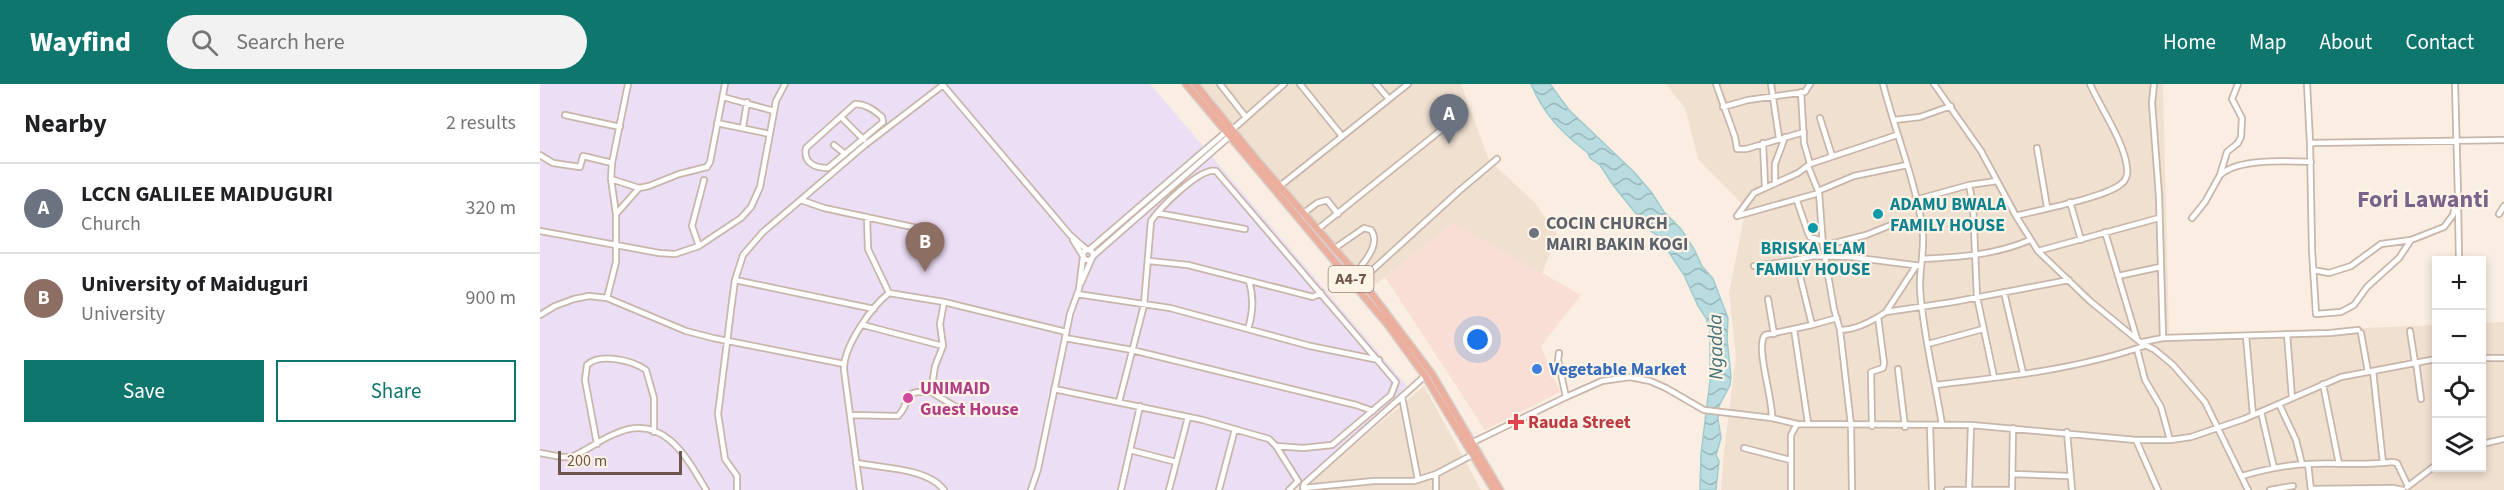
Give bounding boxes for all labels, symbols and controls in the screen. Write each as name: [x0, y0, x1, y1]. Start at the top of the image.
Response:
search box: [167, 15, 587, 69]
text: Wayfind: [30, 22, 131, 62]
icon: search: [188, 26, 221, 59]
text: Search here: [236, 26, 345, 58]
text: Home: [2163, 27, 2216, 57]
text: Map: [2249, 27, 2287, 57]
text: About: [2320, 27, 2372, 57]
text: Contact: [2405, 27, 2474, 57]
pin: A: [1430, 94, 1468, 144]
text: Nearby: [24, 105, 107, 142]
text: 2 results: [446, 109, 516, 137]
text: LCCN GALILEE MAIDUGURI: [81, 178, 333, 210]
district label: Fori Lawanti: [2357, 182, 2489, 217]
place label: ADAMU BWALA FAMILY HOUSE: [1889, 192, 2007, 238]
text: A: [38, 194, 49, 222]
text: 320 m: [466, 194, 516, 222]
marker: ADAMU BWALA FAMILY HOUSE: [1871, 207, 1885, 221]
text: Church: [81, 210, 141, 238]
place label: COCIN CHURCH MAIRI BAKIN KOGI: [1546, 211, 1689, 257]
marker: BRISKA ELAM FAMILY HOUSE: [1806, 221, 1820, 235]
pin: B: [906, 222, 944, 272]
marker: COCIN CHURCH MAIRI BAKIN KOGI: [1527, 226, 1541, 240]
place label: BRISKA ELAM FAMILY HOUSE: [1755, 236, 1871, 282]
map controls: [2432, 256, 2486, 472]
button: +: [2432, 256, 2486, 310]
road number: A4-7: [1328, 266, 1374, 292]
text: University of Maiduguri: [81, 268, 308, 300]
text: B: [37, 284, 50, 312]
text: 900 m: [466, 284, 516, 312]
text: University: [81, 300, 165, 328]
button: −: [2432, 310, 2486, 364]
water label: Ngadda: [1701, 314, 1731, 380]
your location: [1463, 325, 1492, 354]
place label: Vegetable Market: [1548, 357, 1687, 382]
button: Save: [24, 360, 264, 422]
button: Share: [276, 360, 516, 422]
marker: Vegetable Market: [1530, 362, 1544, 376]
button: locate: [2432, 364, 2486, 418]
place label: UNIMAID Guest House: [920, 376, 1019, 422]
marker: UNIMAID Guest House: [901, 391, 915, 405]
place label: Rauda Street: [1528, 410, 1631, 435]
marker: Rauda Street: [1509, 415, 1523, 429]
button: layers: [2432, 418, 2486, 472]
scale bar: [558, 448, 682, 476]
text: 200 m: [567, 450, 607, 472]

